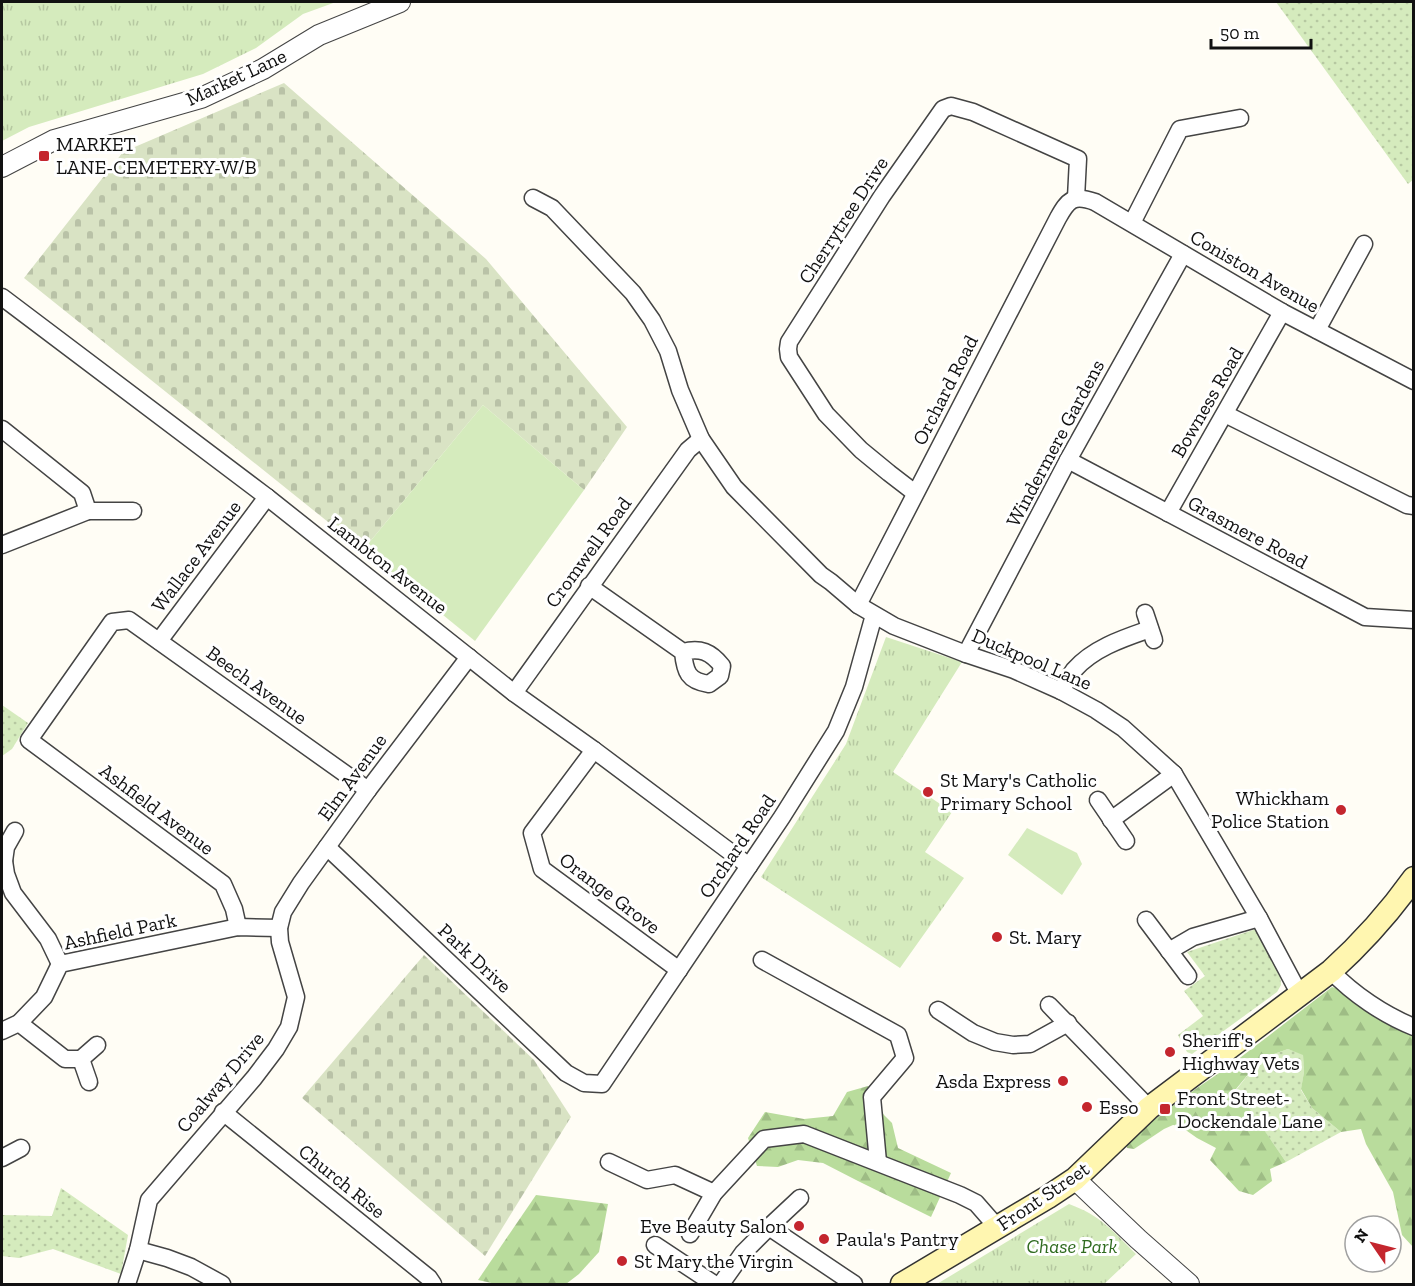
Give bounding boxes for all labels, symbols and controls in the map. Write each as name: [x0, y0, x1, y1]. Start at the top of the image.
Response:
scale bar: [1211, 12, 1312, 50]
text: 50 m: [1220, 22, 1260, 44]
street label: Market Lane: [182, 43, 290, 111]
place label: MARKET LANE-CEMETERY-W/B: [56, 132, 257, 179]
marker: MARKET LANE-CEMETERY-W/B: [37, 149, 51, 163]
street label: Cherrytree Drive: [793, 152, 893, 288]
street label: Coniston Avenue: [1186, 224, 1324, 318]
street label: Orchard Road: [907, 331, 983, 449]
street label: Bowness Road: [1166, 343, 1248, 461]
street label: Windermere Gardens: [1001, 355, 1109, 531]
street label: Grasmere Road: [1184, 490, 1312, 574]
street label: Cromwell Road: [540, 492, 636, 612]
street label: Wallace Avenue: [146, 495, 246, 617]
street label: Lambton Avenue: [323, 511, 453, 619]
street label: Duckpool Lane: [969, 623, 1095, 695]
street label: Beech Avenue: [202, 640, 312, 730]
street label: Elm Avenue: [312, 729, 392, 825]
street label: Ashfield Avenue: [95, 758, 219, 860]
place label: St Mary's Catholic Primary School: [940, 768, 1097, 815]
marker: St Mary's Catholic Primary School: [921, 785, 935, 799]
place label: Whickham Police Station: [1211, 786, 1330, 833]
street label: Orchard Road: [693, 790, 781, 902]
marker: Whickham Police Station: [1334, 803, 1348, 817]
street label: Orange Grove: [555, 847, 665, 939]
street label: Ashfield Park: [62, 907, 179, 955]
street label: Park Drive: [433, 918, 517, 998]
place label: St. Mary: [1009, 925, 1082, 949]
marker: St. Mary: [990, 930, 1004, 944]
street label: Coalway Drive: [171, 1027, 269, 1137]
place label: Sheriff's Highway Vets: [1182, 1028, 1300, 1075]
marker: Sheriff's Highway Vets: [1163, 1045, 1177, 1059]
place label: Asda Express: [936, 1069, 1051, 1093]
marker: Asda Express: [1056, 1074, 1070, 1088]
place label: Front Street- Dockendale Lane: [1177, 1086, 1323, 1133]
place label: Esso: [1099, 1095, 1139, 1119]
marker: Esso: [1080, 1100, 1094, 1114]
marker: Front Street- Dockendale Lane: [1158, 1102, 1172, 1116]
street label: Church Rise: [294, 1139, 390, 1223]
street label: Front Street: [992, 1156, 1094, 1236]
place label: Eve Beauty Salon: [640, 1214, 788, 1238]
north arrow: [1343, 1214, 1403, 1274]
marker: Eve Beauty Salon: [792, 1219, 806, 1233]
text: N: [1350, 1225, 1372, 1246]
place label: Paula's Pantry: [836, 1227, 959, 1251]
marker: Paula's Pantry: [817, 1232, 831, 1246]
park label: Chase Park: [1026, 1234, 1118, 1258]
place label: St Mary the Virgin: [634, 1249, 793, 1273]
marker: St Mary the Virgin: [615, 1254, 629, 1268]

